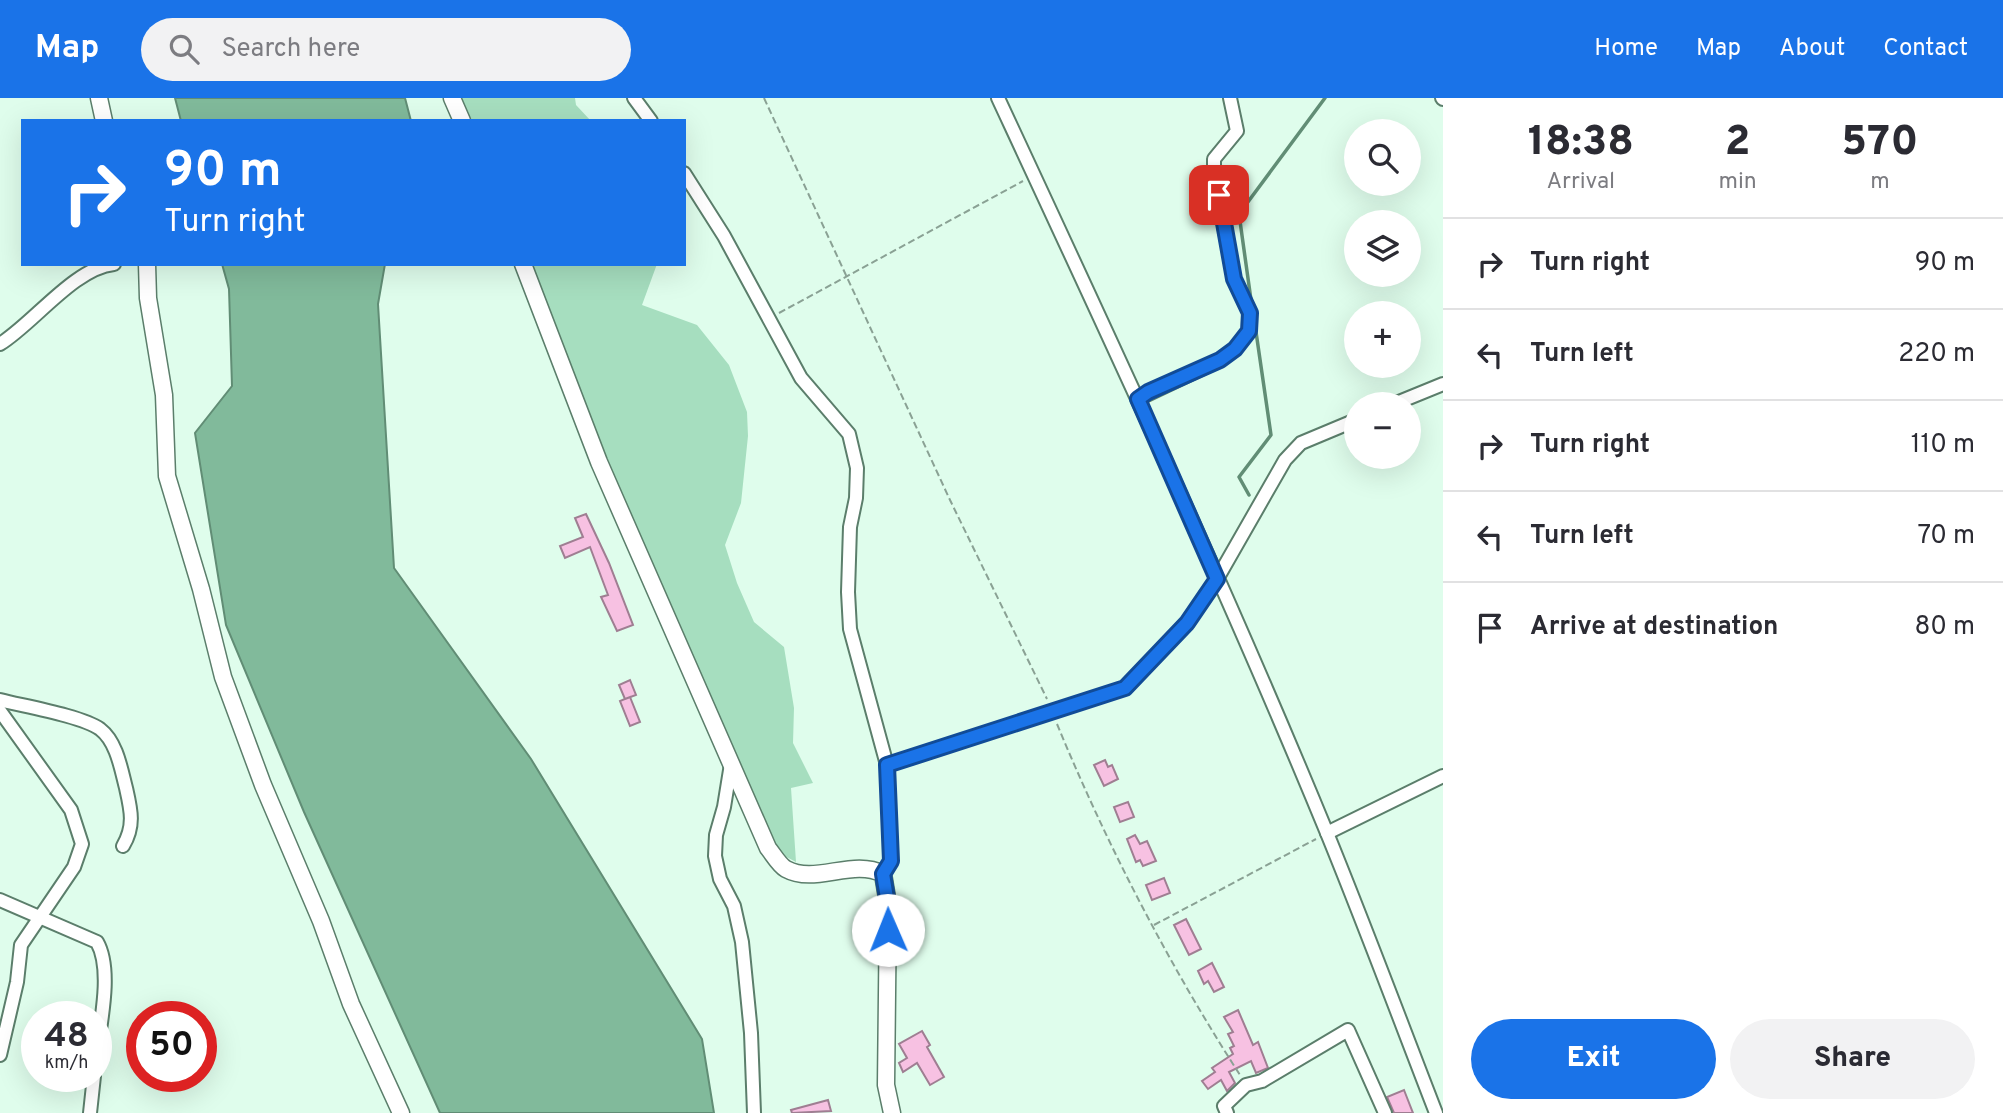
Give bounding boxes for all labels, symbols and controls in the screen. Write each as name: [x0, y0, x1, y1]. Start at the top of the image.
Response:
search box: [141, 18, 631, 81]
text: Map: [35, 28, 99, 70]
icon: search: [165, 30, 203, 68]
text: Search here: [221, 33, 360, 66]
text: Home: [1594, 34, 1658, 64]
text: Map: [1696, 34, 1741, 64]
text: About: [1779, 34, 1845, 64]
text: Contact: [1883, 34, 1968, 64]
text: 18:38: [1528, 117, 1634, 170]
text: 2: [1725, 117, 1751, 170]
text: 570: [1842, 117, 1918, 170]
map controls: [1344, 119, 1421, 469]
button: search: [1344, 119, 1421, 196]
text: 90 m: [164, 142, 282, 204]
icon: right: [49, 147, 140, 238]
pin: [1189, 165, 1249, 225]
text: Arrival: [1546, 168, 1615, 197]
text: min: [1719, 168, 1757, 197]
text: m: [1870, 168, 1890, 197]
icon: arrive: [1200, 176, 1238, 214]
text: Turn right: [164, 203, 306, 243]
button: layers: [1344, 210, 1421, 287]
icon: right: [1471, 245, 1509, 283]
text: Turn right: [1530, 247, 1650, 280]
text: 90 m: [1915, 247, 1975, 280]
button: +: [1344, 301, 1421, 378]
icon: left: [1471, 336, 1509, 374]
text: Turn left: [1530, 338, 1634, 371]
text: 220 m: [1898, 338, 1975, 371]
button: −: [1344, 392, 1421, 469]
icon: right: [1471, 427, 1509, 465]
text: Turn right: [1530, 429, 1650, 462]
text: 110 m: [1911, 429, 1975, 462]
icon: left: [1471, 518, 1509, 556]
text: Turn left: [1530, 520, 1634, 553]
text: 70 m: [1917, 520, 1975, 553]
icon: arrive: [1471, 609, 1509, 647]
text: Arrive at destination: [1530, 611, 1778, 644]
text: 80 m: [1915, 611, 1975, 644]
position arrow: [851, 893, 925, 967]
speed limit sign: 50: [126, 1001, 217, 1092]
text: 48: [44, 1015, 89, 1059]
button: Exit: [1471, 1019, 1716, 1099]
button: Share: [1730, 1019, 1975, 1099]
text: km/h: [45, 1052, 88, 1075]

